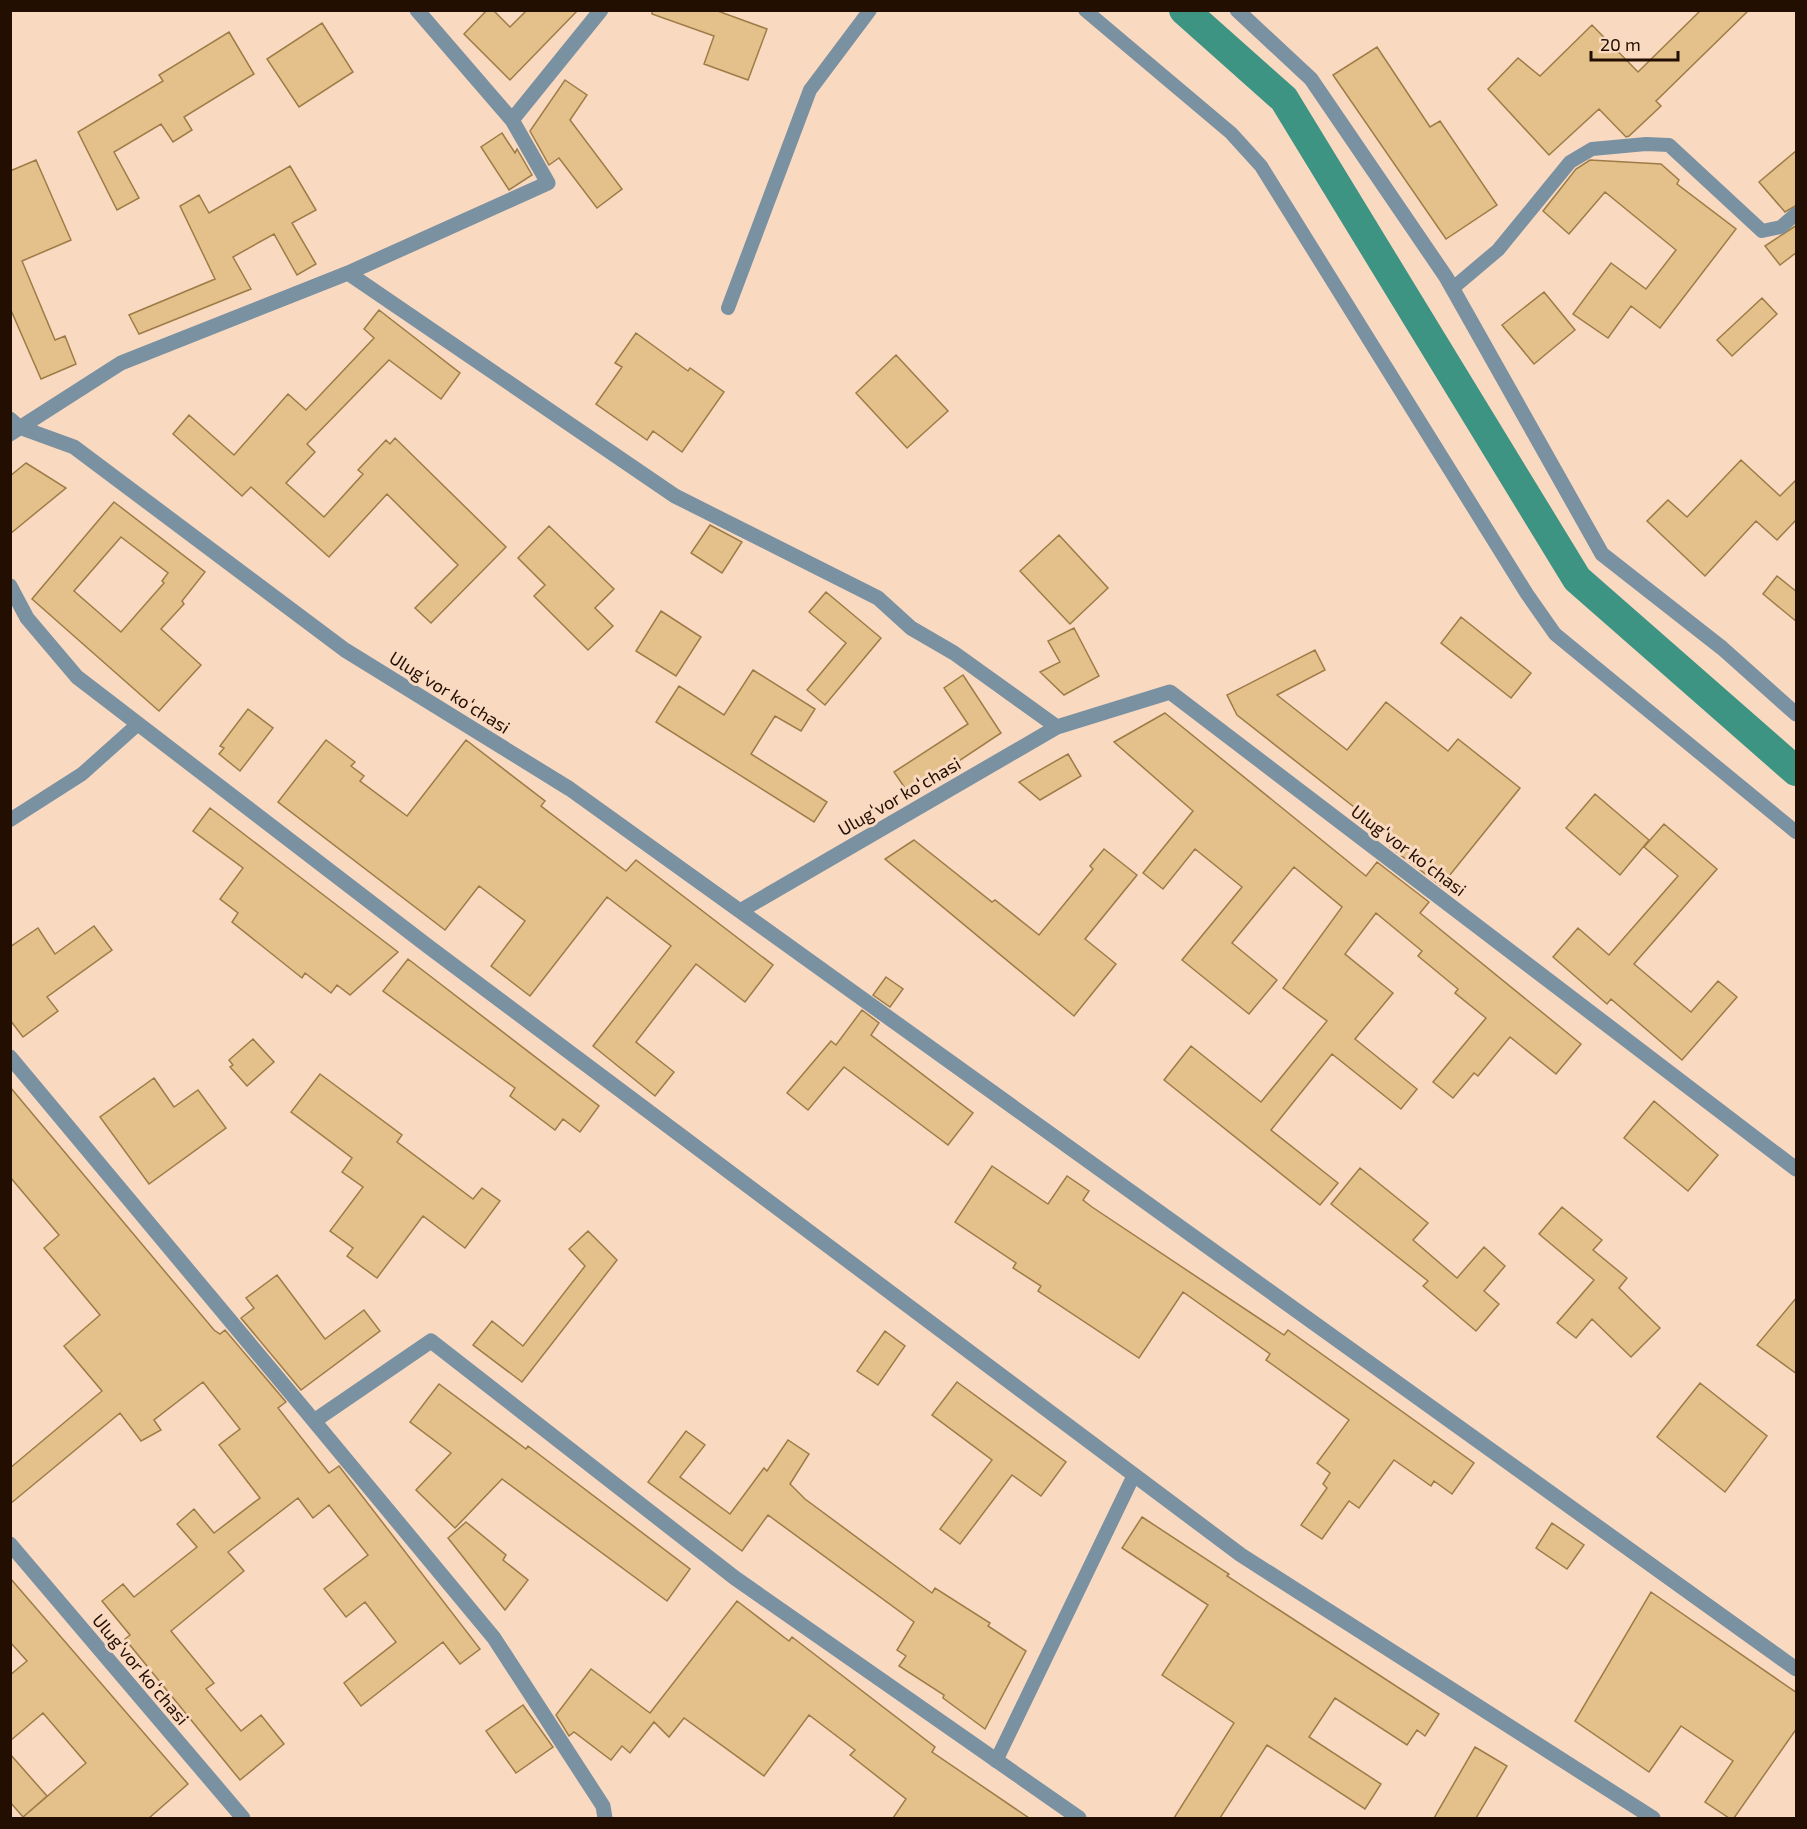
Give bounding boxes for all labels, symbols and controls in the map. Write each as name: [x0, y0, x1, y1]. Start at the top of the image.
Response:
scale bar: [1591, 24, 1678, 62]
text: 20 m: [1600, 33, 1641, 55]
street label: Ulugʻvor koʻchasi: [386, 646, 514, 738]
street label: Ulugʻvor koʻchasi: [834, 752, 964, 840]
street label: Ulugʻvor koʻchasi: [1347, 800, 1471, 900]
street label: Ulugʻvor koʻchasi: [88, 1609, 194, 1729]

